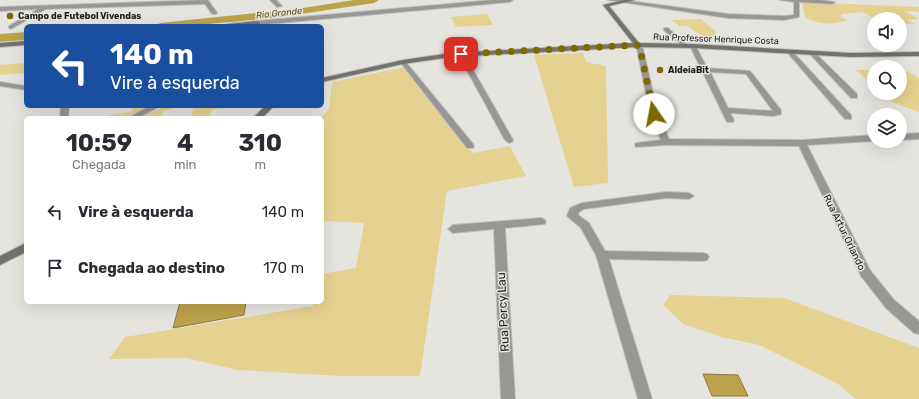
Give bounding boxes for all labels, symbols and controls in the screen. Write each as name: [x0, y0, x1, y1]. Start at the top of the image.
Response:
water label: Rio Grande: [256, 6, 302, 20]
marker: Campo de Futebol Vivendas: [5, 11, 15, 21]
place label: Campo de Futebol Vivendas: [18, 11, 141, 21]
map controls: [867, 12, 907, 148]
button: sound: [867, 12, 907, 52]
street label: Rua Professor Henrique Costa: [653, 32, 779, 46]
pin: [444, 37, 478, 71]
text: 140 m: [110, 38, 194, 71]
icon: left: [44, 40, 96, 92]
icon: arrive: [450, 43, 472, 65]
button: search: [867, 60, 907, 100]
marker: AldeiaBit: [655, 65, 665, 75]
place label: AldeiaBit: [668, 65, 709, 75]
text: Vire à esquerda: [110, 72, 240, 94]
position arrow: [633, 93, 675, 135]
button: layers: [867, 108, 907, 148]
text: 10:59: [66, 129, 132, 157]
text: 4: [177, 129, 193, 157]
text: 310: [238, 129, 282, 157]
text: Chegada: [72, 157, 126, 172]
text: min: [174, 157, 197, 172]
text: m: [254, 157, 266, 172]
street label: Rua Artur Orlando: [821, 193, 868, 273]
icon: left: [44, 201, 66, 223]
text: Vire à esquerda: [78, 203, 194, 221]
text: 140 m: [262, 203, 304, 221]
icon: arrive: [44, 257, 66, 279]
text: Chegada ao destino: [78, 259, 225, 277]
text: 170 m: [263, 259, 304, 277]
street label: Rua Percy Lau: [494, 272, 512, 352]

